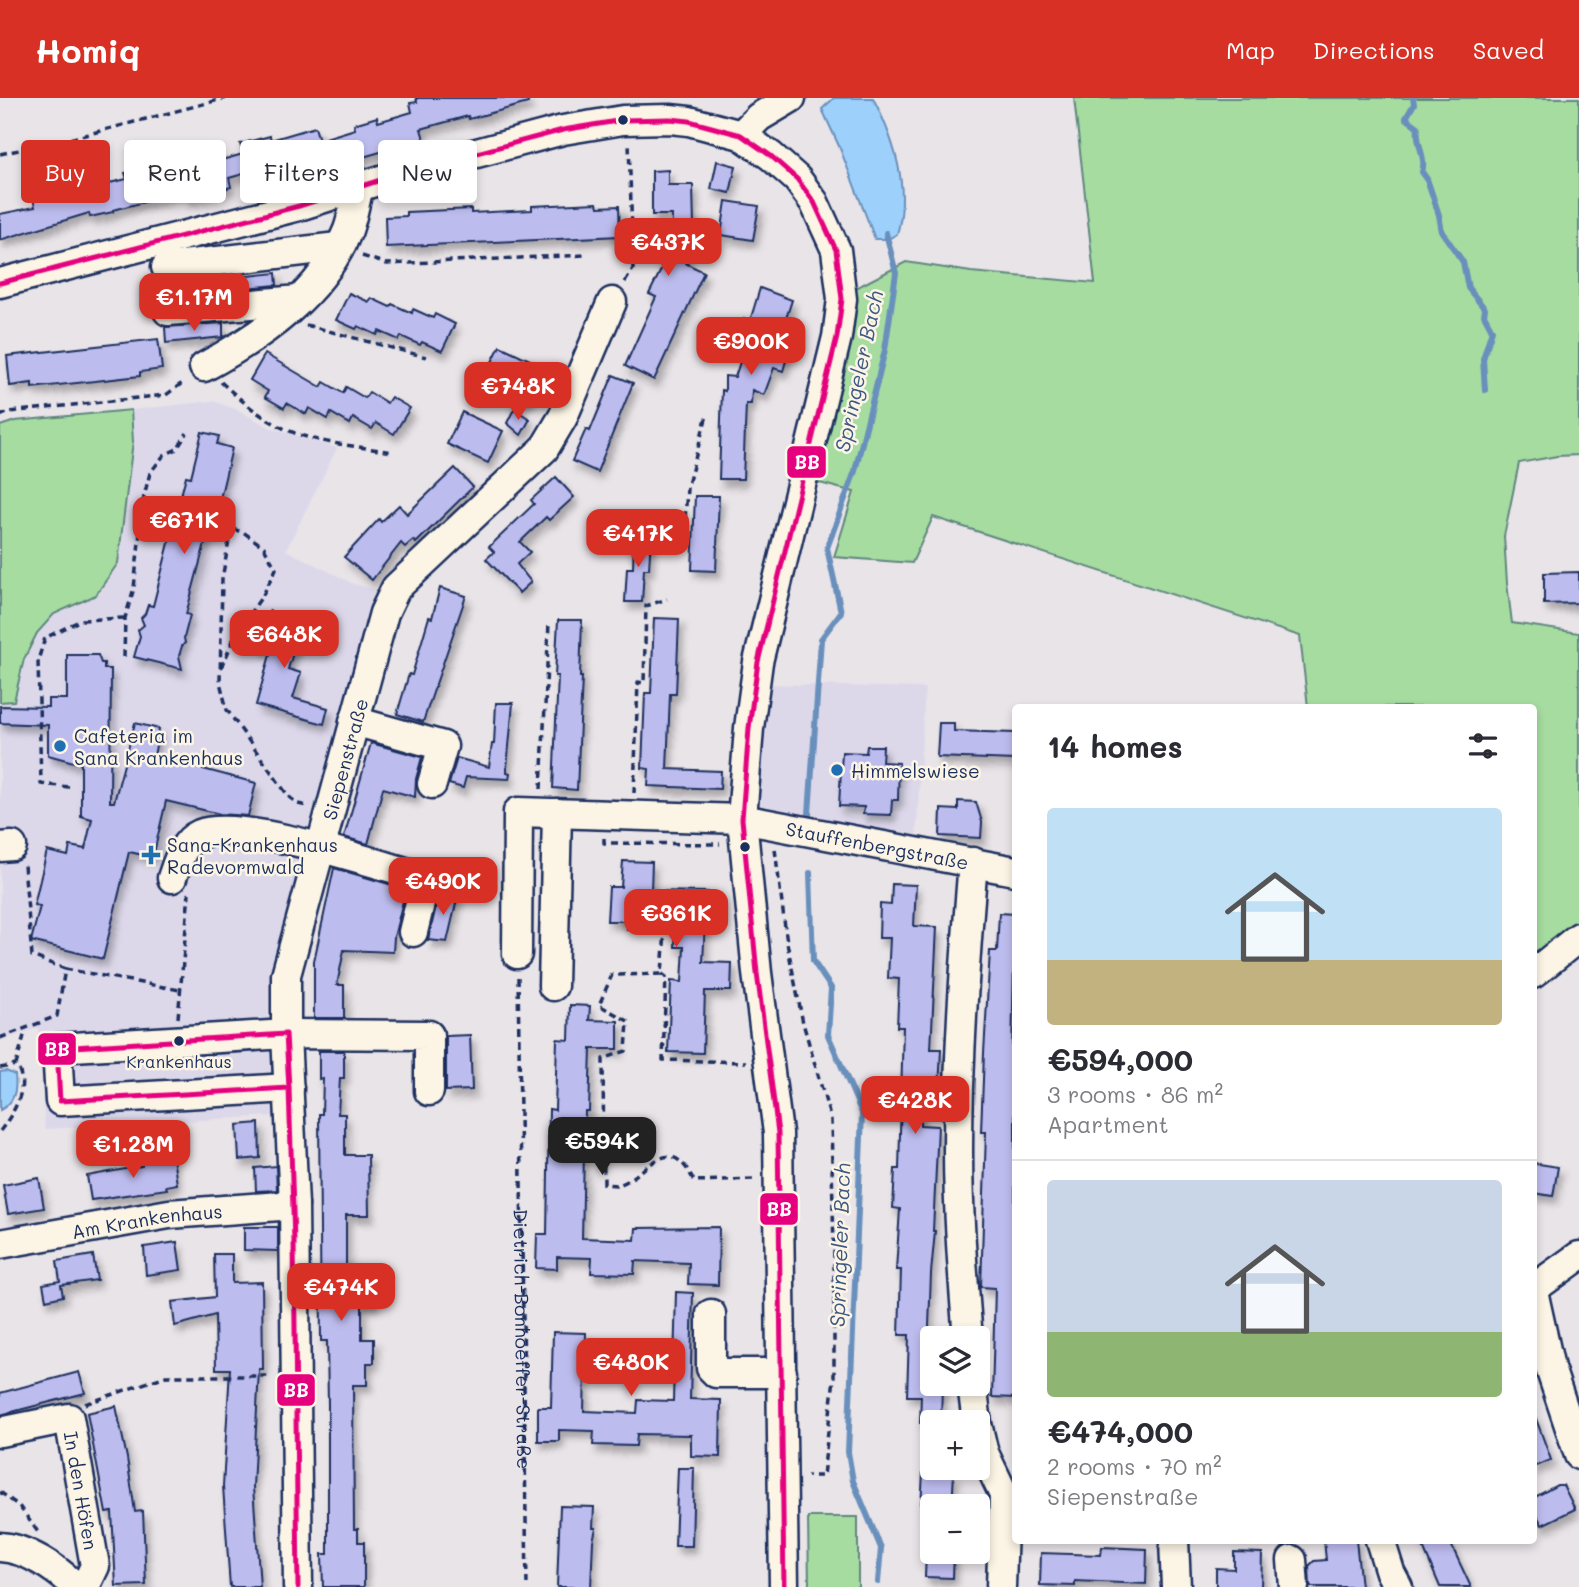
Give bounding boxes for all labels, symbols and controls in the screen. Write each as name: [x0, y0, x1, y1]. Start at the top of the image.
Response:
text: Homiq: [35, 28, 140, 71]
text: Map: [1226, 34, 1275, 65]
text: Directions: [1313, 34, 1435, 65]
text: Saved: [1473, 34, 1544, 65]
unlabelled marker: [616, 113, 630, 127]
chip: Buy: [21, 140, 110, 203]
chip: Rent: [124, 140, 226, 203]
chip: Filters: [240, 140, 364, 203]
chip: New: [378, 140, 477, 203]
pin: €437K: [619, 218, 717, 278]
text: €437K: [631, 226, 705, 256]
pin: €1.17M: [137, 274, 251, 333]
text: €1.17M: [155, 281, 233, 311]
water label: Springeler Bach: [828, 288, 888, 454]
pin: €900K: [702, 317, 800, 377]
text: €900K: [712, 325, 790, 355]
pin: €748K: [469, 362, 567, 422]
text: €748K: [480, 370, 556, 400]
line badge: BB: [786, 445, 827, 479]
text: BB: [794, 449, 820, 474]
pin: €671K: [135, 496, 233, 556]
text: €671K: [149, 504, 219, 534]
pin: €417K: [589, 510, 687, 569]
text: €417K: [602, 517, 674, 547]
pin: €648K: [235, 610, 333, 670]
text: €648K: [246, 618, 322, 648]
street label: Siepenstraße: [316, 695, 373, 823]
place label: Cafeteria im Sana Krankenhaus: [74, 723, 243, 770]
text: 14 homes: [1047, 726, 1183, 766]
icon: filters: [1464, 727, 1502, 765]
marker: Cafeteria im Sana Krankenhaus: [52, 738, 68, 754]
place label: Himmelswiese: [851, 758, 980, 783]
marker: Himmelswiese: [829, 762, 845, 778]
street label: Stauffenbergstraße: [784, 815, 971, 874]
place label: Sana-Krankenhaus Radevormwald: [167, 832, 338, 879]
unlabelled marker: [738, 840, 752, 854]
marker: Sana-Krankenhaus Radevormwald: [141, 845, 161, 865]
icon: home: [1212, 854, 1338, 980]
pin: €490K: [394, 858, 492, 917]
text: €490K: [405, 865, 481, 895]
pin: €361K: [627, 890, 725, 949]
text: €361K: [640, 897, 712, 927]
line badge: BB: [37, 1032, 77, 1066]
marker: Krankenhaus: [172, 1034, 186, 1048]
text: BB: [44, 1036, 70, 1061]
text: €594,000: [1047, 1039, 1193, 1079]
place label: Krankenhaus: [126, 1050, 232, 1072]
pin: €428K: [866, 1076, 964, 1136]
text: 3 rooms · 86 m²: [1047, 1079, 1223, 1109]
text: €428K: [877, 1084, 953, 1114]
text: Apartment: [1047, 1109, 1169, 1139]
pin: €594K: [553, 1118, 651, 1177]
pin: €1.28M: [76, 1121, 190, 1180]
text: €594K: [564, 1125, 640, 1155]
text: €1.28M: [92, 1128, 174, 1158]
water label: Springeler Bach: [823, 1162, 855, 1328]
line badge: BB: [759, 1192, 799, 1226]
text: BB: [766, 1196, 792, 1221]
street label: Am Krankenhaus: [69, 1198, 223, 1244]
street label: Dietrich-Bonhoeffer-Straße: [509, 1209, 538, 1469]
icon: home: [1212, 1226, 1338, 1352]
pin: €474K: [292, 1264, 390, 1323]
text: €474K: [303, 1271, 379, 1301]
map controls: [920, 1326, 990, 1564]
button: layers: [920, 1326, 990, 1396]
pin: €480K: [582, 1338, 680, 1398]
text: €480K: [592, 1346, 670, 1376]
line badge: BB: [276, 1373, 316, 1407]
text: BB: [283, 1377, 309, 1402]
button: +: [920, 1410, 990, 1480]
text: €474,000: [1047, 1411, 1193, 1451]
street label: In den Höfen: [59, 1429, 104, 1552]
text: 2 rooms · 70 m²: [1047, 1451, 1222, 1481]
text: Siepenstraße: [1047, 1481, 1198, 1511]
button: −: [920, 1494, 990, 1564]

